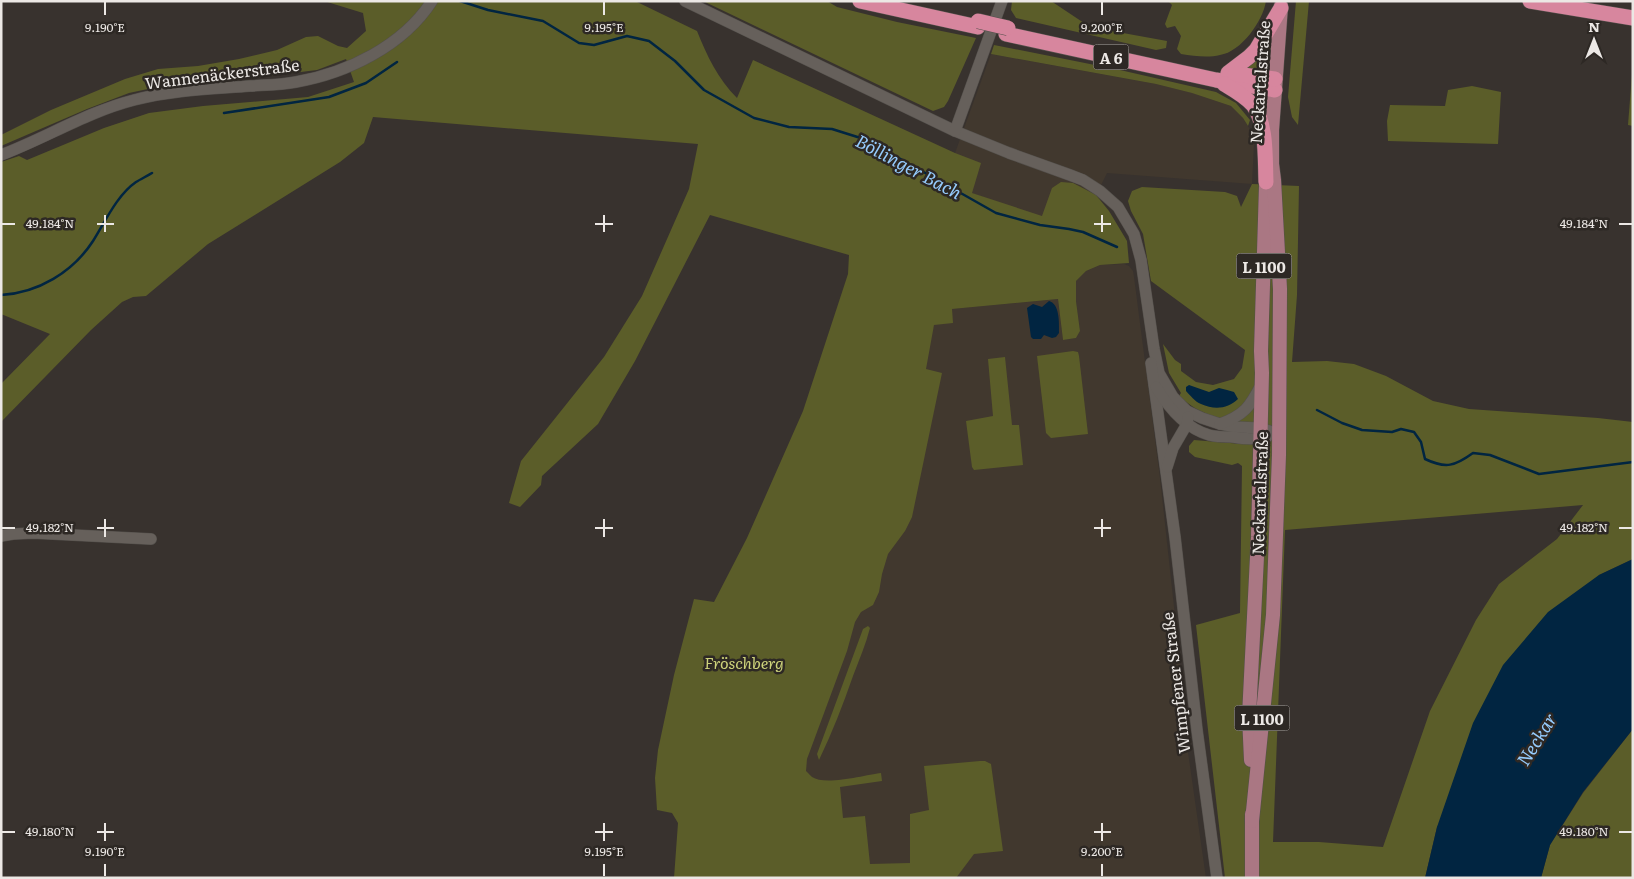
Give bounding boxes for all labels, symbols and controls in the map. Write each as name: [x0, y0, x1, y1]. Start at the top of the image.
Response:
north arrow: [1569, 15, 1619, 65]
text: N: [1588, 16, 1600, 36]
text: 9.190°E: [85, 18, 125, 36]
text: 9.195°E: [584, 18, 624, 36]
text: 9.200°E: [1081, 18, 1123, 36]
street label: Neckartalstraße: [1243, 20, 1275, 144]
road number: A 6: [1094, 44, 1128, 70]
street label: Wannenäckerstraße: [143, 52, 301, 94]
water label: Böllinger Bach: [851, 127, 967, 206]
text: 49.184°N: [26, 214, 74, 232]
text: 49.184°N: [1560, 214, 1608, 232]
road number: L 1100: [1236, 254, 1292, 278]
street label: Neckartalstraße: [1245, 431, 1273, 555]
text: 49.182°N: [26, 518, 74, 536]
text: 49.182°N: [1560, 518, 1608, 536]
street label: Wimpfener Straße: [1154, 611, 1196, 755]
park label: Fröschberg: [704, 650, 784, 674]
road number: L 1100: [1234, 706, 1290, 730]
water label: Neckar: [1509, 707, 1563, 771]
text: 49.180°N: [25, 822, 75, 840]
text: 49.180°N: [1559, 822, 1609, 840]
text: 9.190°E: [85, 842, 125, 860]
text: 9.195°E: [584, 842, 624, 860]
text: 9.200°E: [1081, 842, 1123, 860]

